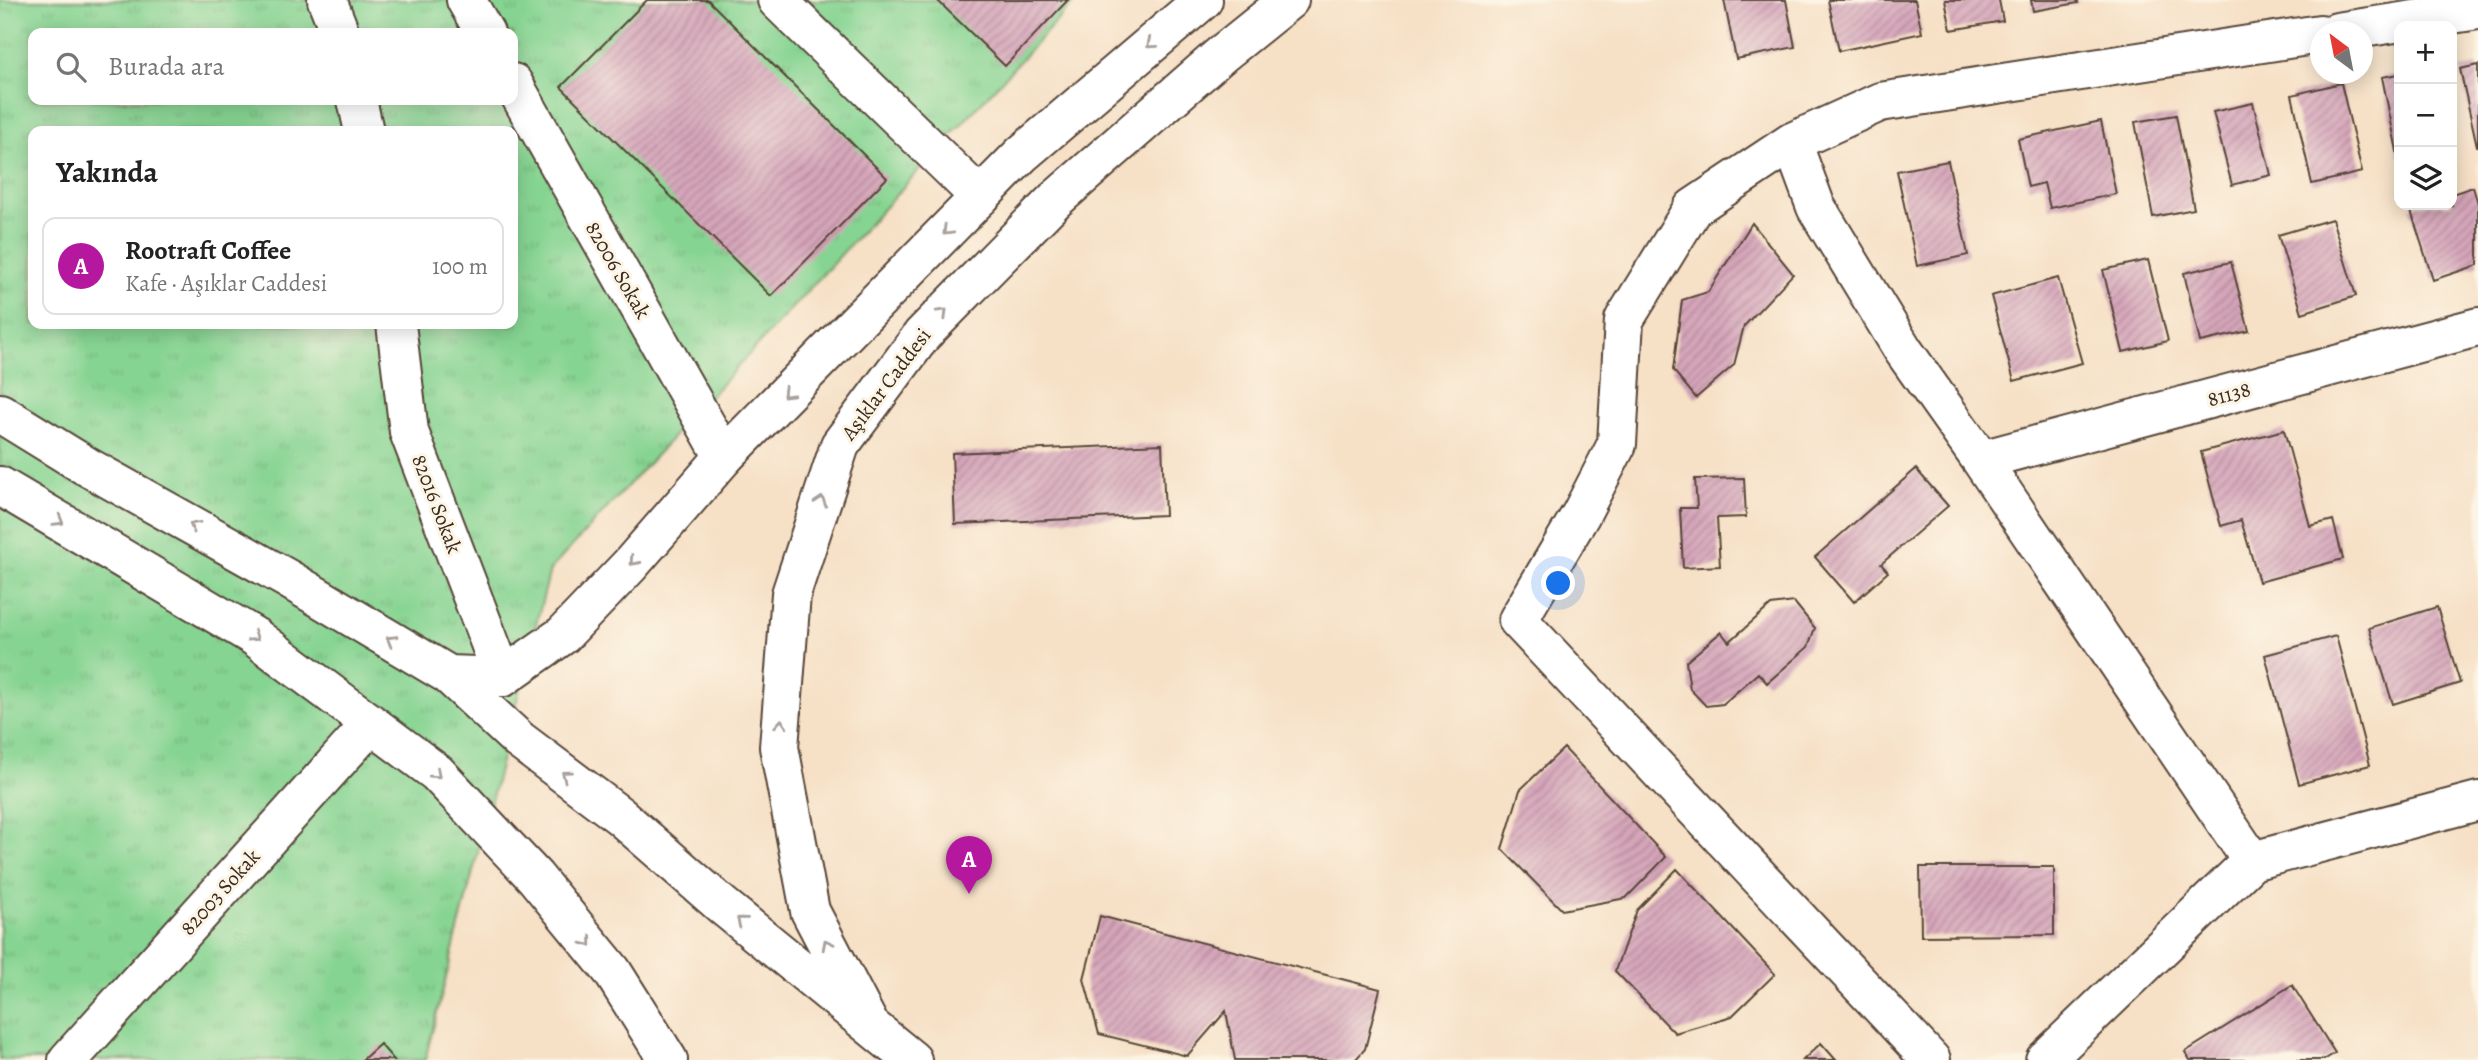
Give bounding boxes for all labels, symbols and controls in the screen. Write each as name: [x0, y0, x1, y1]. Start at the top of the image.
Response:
north arrow: [2310, 21, 2373, 84]
map controls: [2394, 21, 2457, 210]
button: +: [2394, 21, 2457, 84]
search box: [28, 28, 518, 105]
one-way arrow: [1146, 36, 1159, 48]
icon: search: [52, 48, 90, 86]
text: Burada ara: [108, 49, 225, 84]
button: −: [2394, 84, 2457, 147]
button: layers: [2394, 147, 2457, 210]
text: Yakında: [56, 152, 158, 192]
street label: 82006 Sokak: [579, 216, 657, 324]
one-way arrow: [942, 222, 955, 235]
text: Rootraft Coffee: [125, 233, 291, 268]
text: A: [74, 251, 88, 282]
text: 100 m: [432, 251, 488, 282]
text: Kafe · Aşıklar Caddesi: [125, 268, 327, 299]
one-way arrow: [935, 308, 948, 321]
street label: Aşıklar Caddesi: [834, 322, 937, 447]
street label: 81138: [2204, 375, 2254, 413]
one-way arrow: [783, 384, 796, 397]
street label: 82016 Sokak: [405, 451, 469, 558]
one-way arrow: [813, 496, 827, 508]
one-way arrow: [51, 513, 64, 526]
one-way arrow: [188, 521, 201, 534]
one-way arrow: [630, 552, 642, 565]
your location: [1541, 566, 1575, 600]
one-way arrow: [246, 629, 259, 641]
one-way arrow: [385, 635, 398, 648]
one-way arrow: [773, 718, 788, 729]
one-way arrow: [428, 765, 441, 778]
one-way arrow: [562, 771, 574, 784]
pin: A: [946, 836, 992, 894]
street label: 82003 Sokak: [174, 843, 267, 941]
one-way arrow: [737, 917, 750, 929]
one-way arrow: [580, 935, 593, 947]
one-way arrow: [822, 939, 836, 951]

